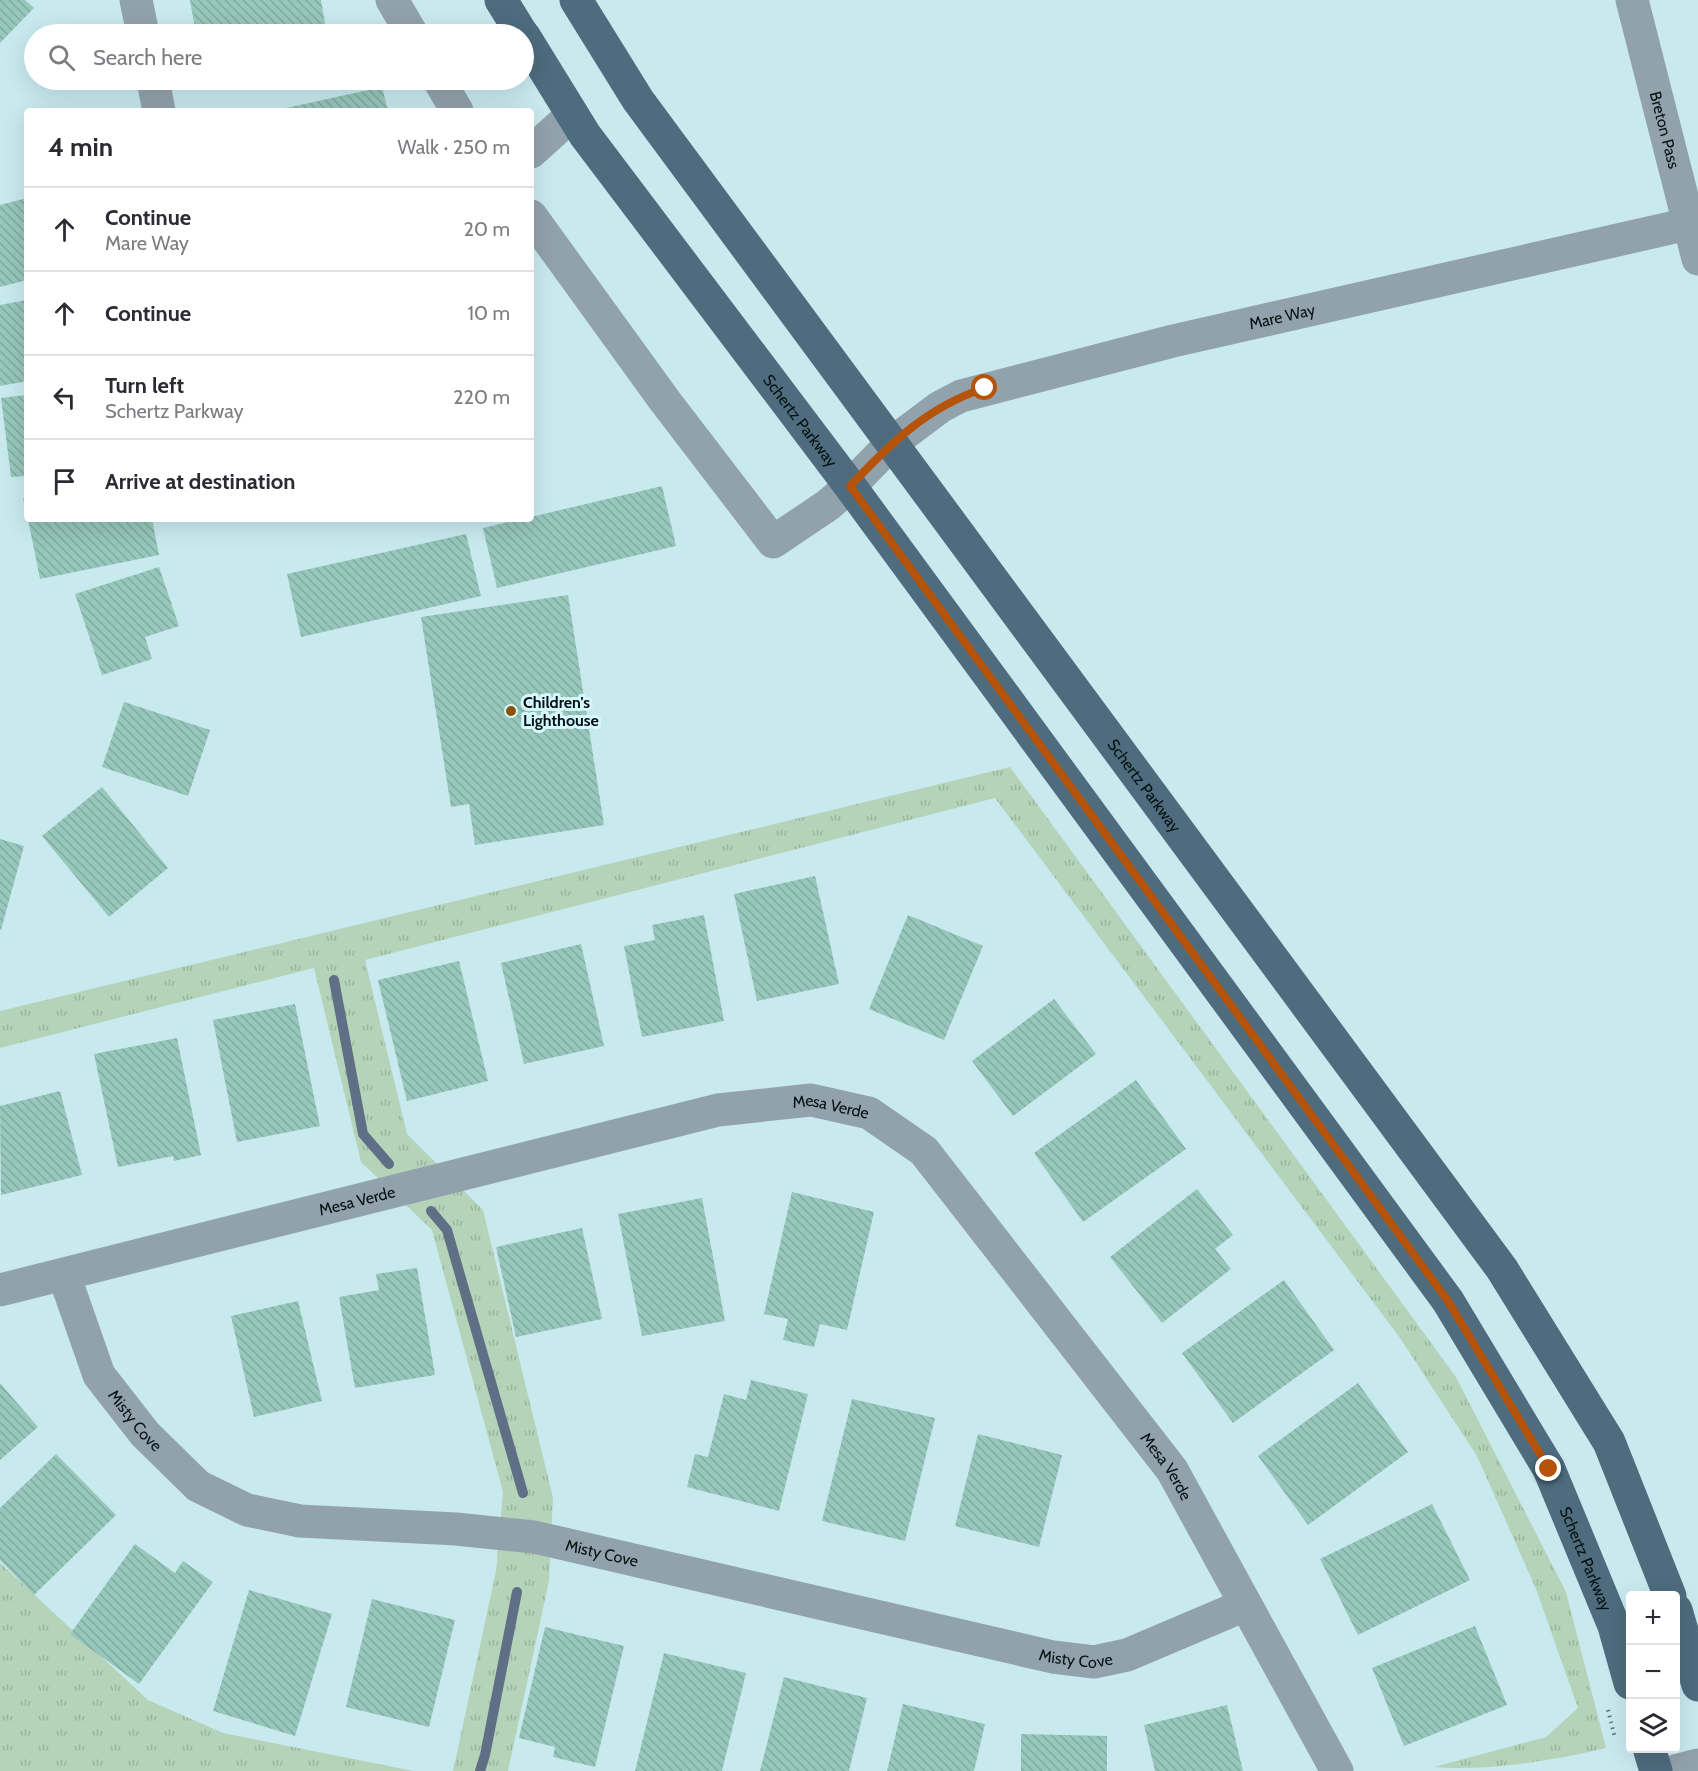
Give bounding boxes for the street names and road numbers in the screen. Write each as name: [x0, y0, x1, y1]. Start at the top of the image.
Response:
street label: Breton Pass: [1646, 89, 1684, 171]
street label: Mare Way: [1247, 300, 1317, 333]
street label: Schertz Parkway: [759, 371, 841, 471]
street label: Schertz Parkway: [1104, 735, 1185, 836]
street label: Mesa Verde: [791, 1091, 871, 1123]
street label: Mesa Verde: [317, 1182, 397, 1220]
street label: Misty Cove: [104, 1386, 166, 1455]
street label: Mesa Verde: [1136, 1429, 1196, 1504]
street label: Schertz Parkway: [1556, 1504, 1616, 1614]
street label: Misty Cove: [563, 1536, 640, 1571]
street label: Misty Cove: [1037, 1645, 1114, 1672]

